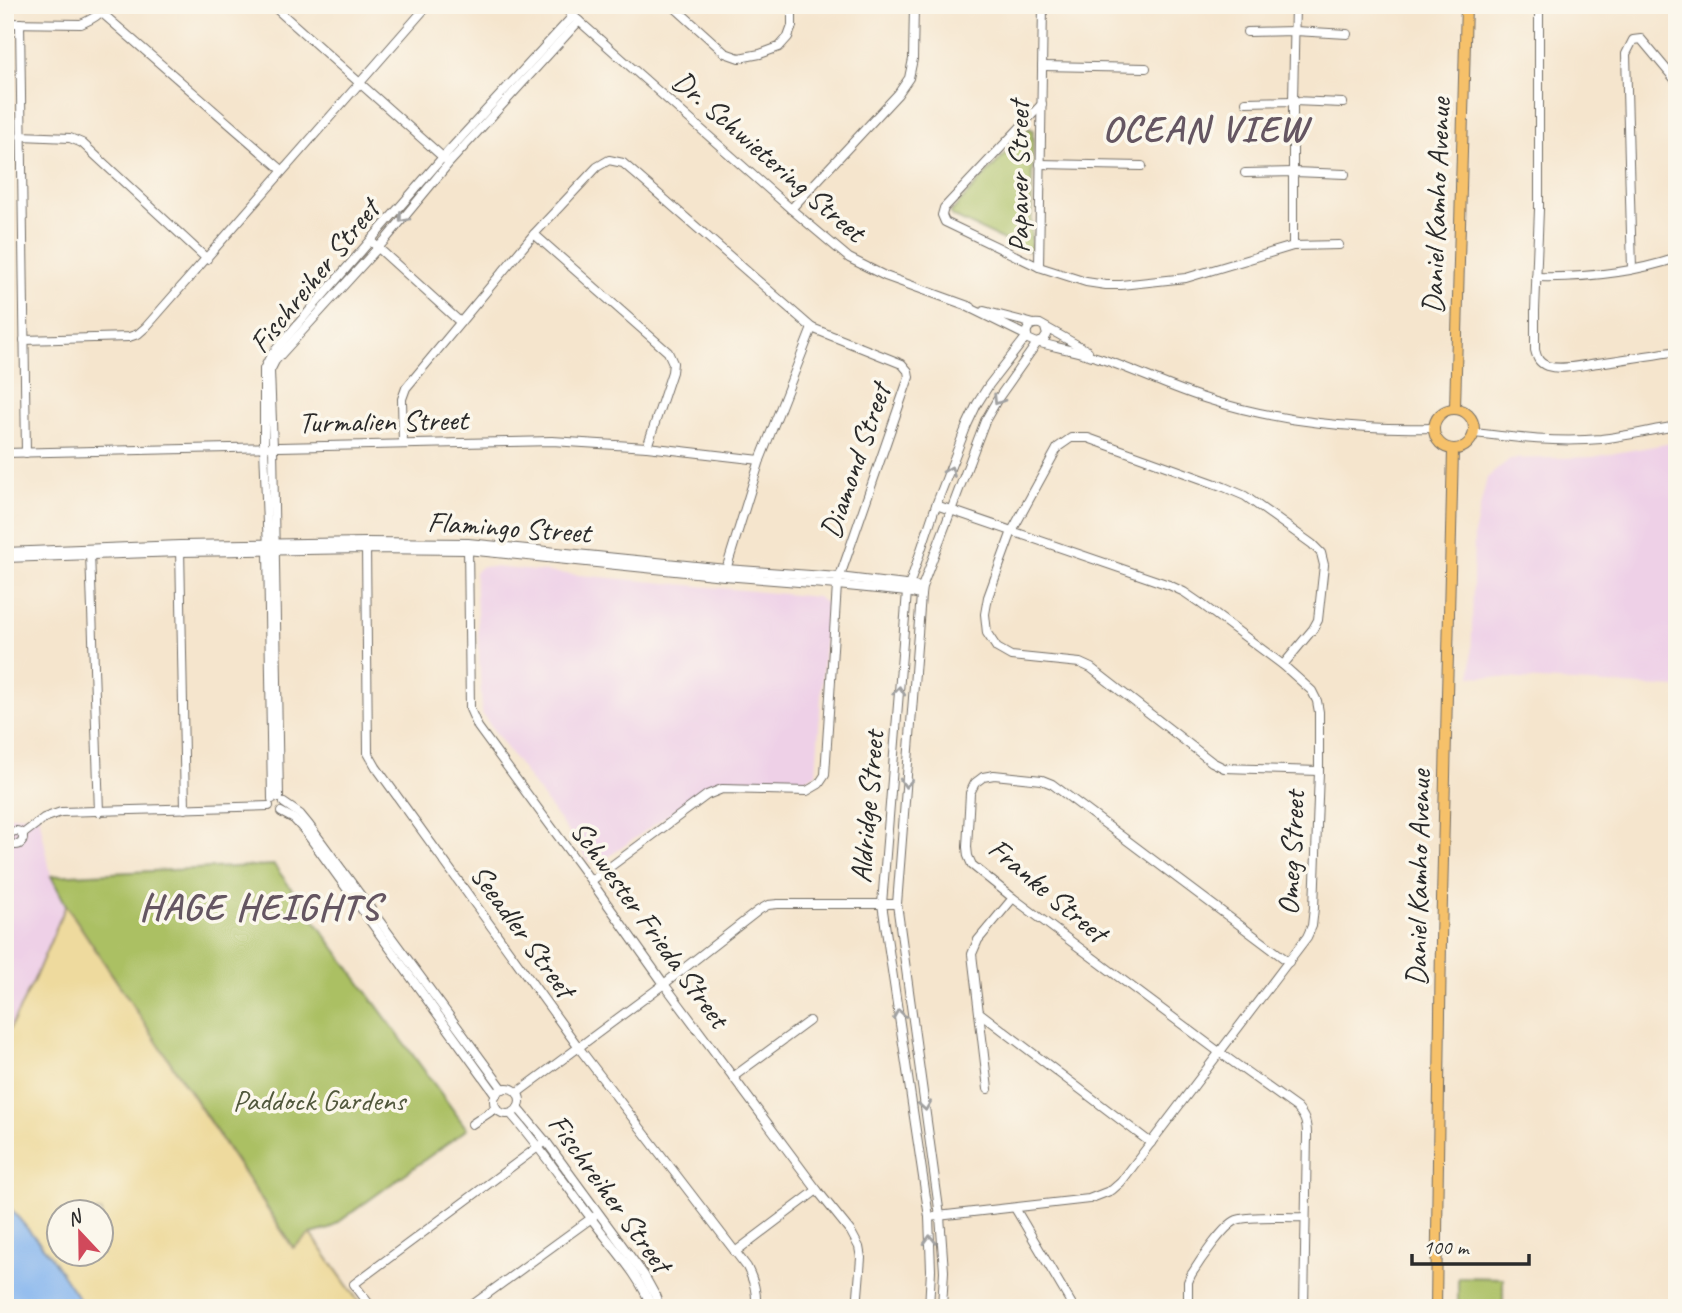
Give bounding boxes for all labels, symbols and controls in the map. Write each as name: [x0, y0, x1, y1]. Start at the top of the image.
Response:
street label: Dr. Schwietering Street: [665, 62, 875, 252]
street label: Daniel Kamho Avenue: [1413, 95, 1459, 315]
street label: Papaver Street: [999, 97, 1037, 253]
district label: OCEAN VIEW: [1102, 105, 1313, 152]
street label: Fischreiher Street: [240, 188, 390, 361]
one-way arrow: [399, 210, 411, 223]
street label: Diamond Street: [811, 375, 900, 543]
one-way arrow: [993, 392, 1006, 405]
street label: Turmalien Street: [298, 400, 471, 441]
one-way arrow: [941, 465, 955, 477]
street label: Flamingo Street: [426, 502, 595, 552]
one-way arrow: [891, 685, 906, 696]
street label: Aldridge Street: [841, 726, 893, 885]
street label: Daniel Kamho Avenue: [1397, 767, 1439, 986]
one-way arrow: [899, 778, 914, 789]
street label: Omeg Street: [1269, 787, 1313, 916]
street label: Schwester Frieda Street: [562, 813, 740, 1037]
street label: Franke Street: [981, 829, 1118, 953]
street label: Seeadler Street: [462, 857, 587, 1008]
district label: HAGE HEIGHTS: [139, 883, 387, 930]
one-way arrow: [892, 1009, 907, 1020]
park label: Paddock Gardens: [233, 1081, 408, 1119]
one-way arrow: [918, 1100, 933, 1112]
street label: Fischreiher Street: [540, 1106, 683, 1283]
north arrow: [46, 1198, 116, 1268]
text: N: [64, 1204, 87, 1231]
scale bar: [1412, 1222, 1530, 1266]
one-way arrow: [923, 1234, 938, 1245]
text: 100 m: [1423, 1234, 1470, 1260]

